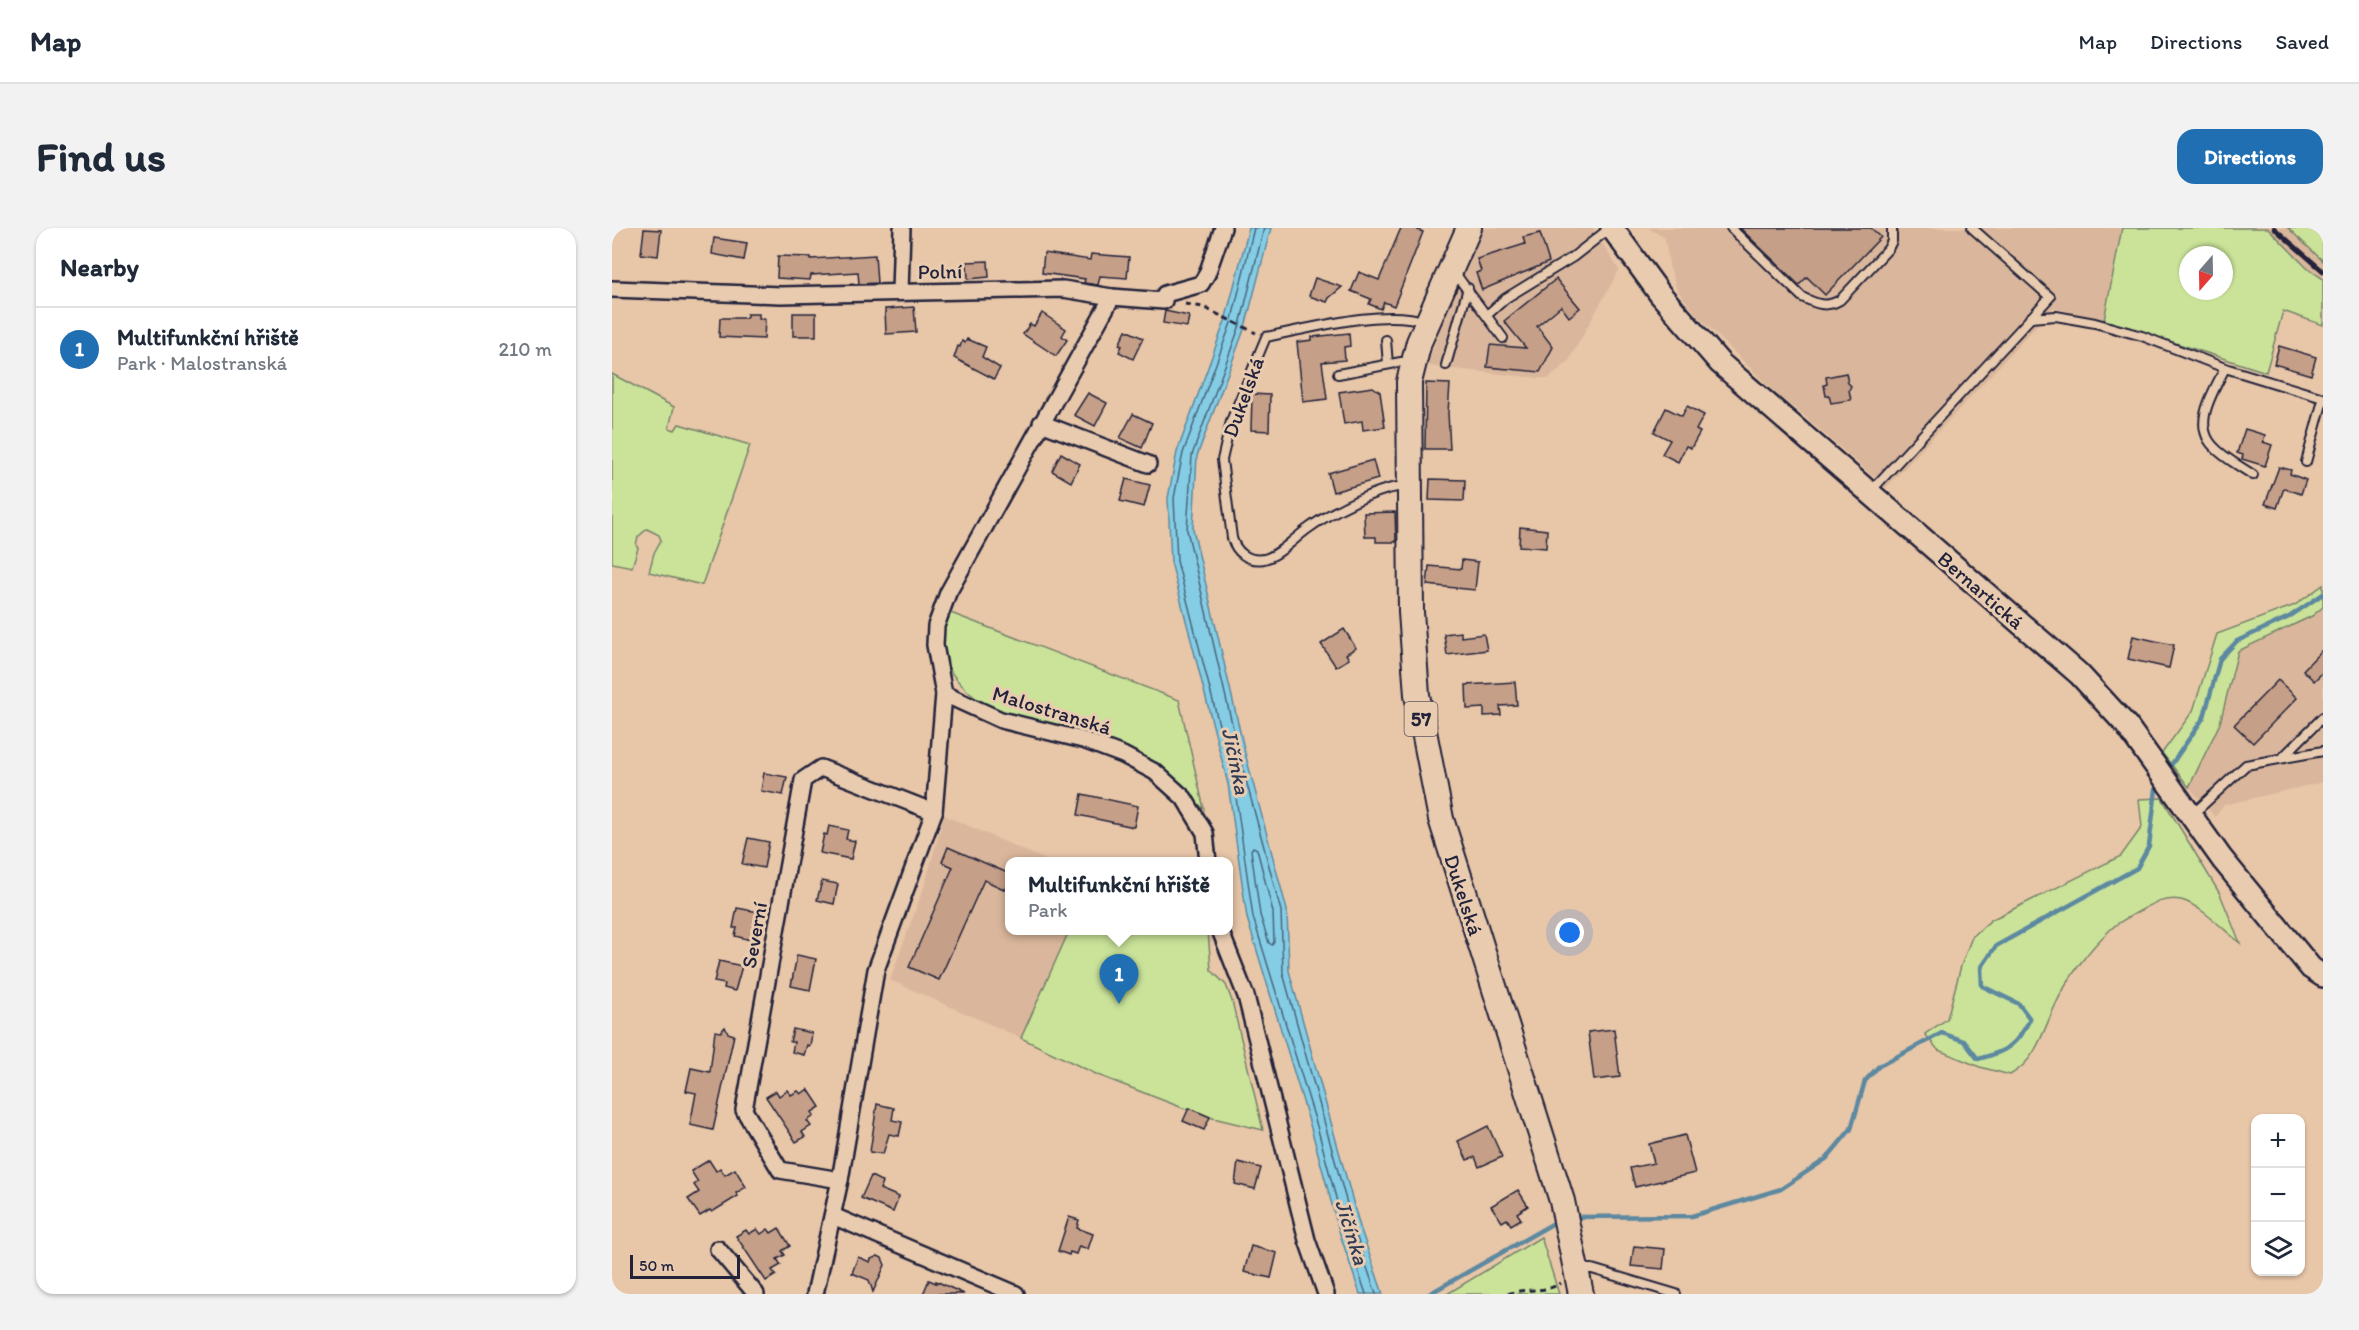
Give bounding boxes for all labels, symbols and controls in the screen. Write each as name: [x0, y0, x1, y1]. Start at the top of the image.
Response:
text: Map: [30, 24, 81, 58]
text: Map: [2079, 29, 2117, 54]
text: Directions: [2150, 29, 2242, 54]
text: Saved: [2275, 29, 2329, 54]
button: Directions: [2177, 129, 2323, 184]
text: Find us: [36, 131, 166, 182]
north arrow: [2179, 246, 2233, 300]
text: Nearby: [60, 251, 139, 283]
street label: Polní: [917, 258, 963, 284]
text: Multifunkční hřiště: [117, 324, 299, 351]
text: 1: [75, 337, 84, 361]
text: 210 m: [499, 337, 552, 361]
text: Park · Malostranská: [117, 351, 287, 375]
street label: Dukelská: [1217, 353, 1269, 441]
street label: Bernartická: [1933, 546, 2029, 634]
street label: Malostranská: [990, 680, 1115, 740]
road number: 57: [1404, 702, 1438, 736]
water label: Jičínka: [1216, 726, 1256, 798]
street label: Dukelská: [1439, 851, 1489, 939]
popup: [1005, 857, 1233, 935]
text: Multifunkční hřiště: [1028, 871, 1210, 898]
text: Park: [1028, 898, 1067, 922]
street label: Severní: [736, 899, 772, 970]
your location: [1555, 918, 1584, 947]
pin: 1: [1100, 954, 1138, 1004]
map controls: [2251, 1114, 2305, 1276]
button: +: [2251, 1114, 2305, 1168]
button: −: [2251, 1168, 2305, 1222]
water label: Jičínka: [1329, 1196, 1375, 1269]
button: layers: [2251, 1222, 2305, 1276]
scale bar: [630, 1252, 740, 1280]
text: 50 m: [639, 1256, 674, 1275]

